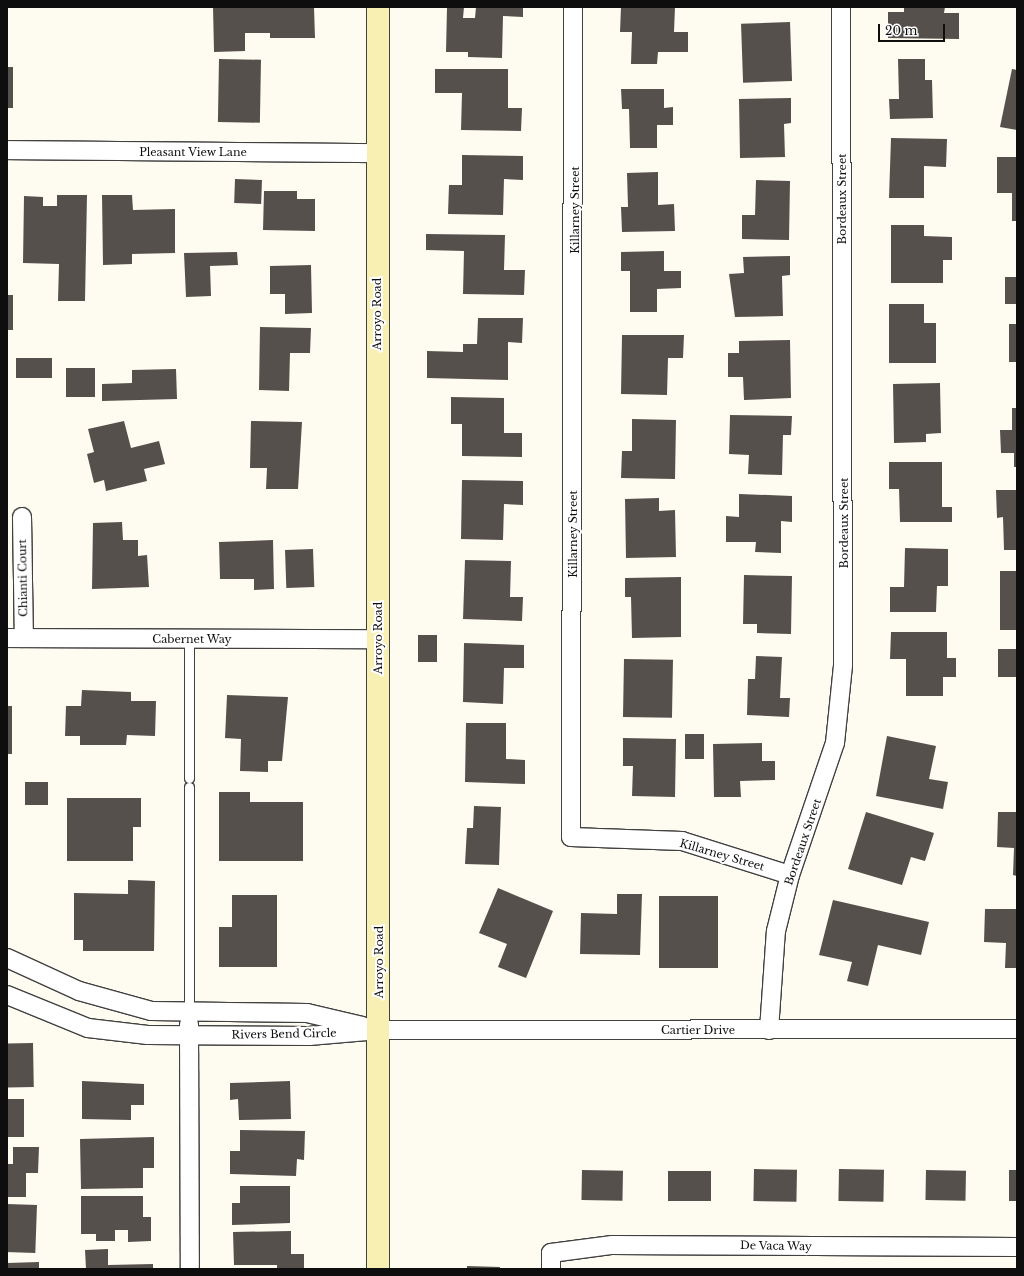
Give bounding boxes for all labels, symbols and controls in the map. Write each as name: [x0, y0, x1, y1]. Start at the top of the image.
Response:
scale bar: [880, 16, 947, 42]
text: 20 m: [885, 23, 917, 38]
street label: Pleasant View Lane: [139, 145, 247, 159]
street label: Bordeaux Street: [835, 154, 849, 244]
street label: Killarney Street: [568, 166, 582, 254]
street label: Arroyo Road: [370, 278, 384, 350]
street label: Bordeaux Street: [837, 478, 851, 568]
street label: Killarney Street: [566, 490, 580, 578]
street label: Chianti Court: [16, 539, 30, 617]
street label: Arroyo Road: [371, 602, 385, 674]
street label: Cabernet Way: [152, 632, 232, 646]
street label: Bordeaux Street: [782, 797, 824, 887]
street label: Killarney Street: [678, 837, 766, 873]
street label: Arroyo Road: [372, 926, 386, 998]
street label: Cartier Drive: [661, 1023, 735, 1037]
street label: Rivers Bend Circle: [231, 1026, 337, 1042]
street label: De Vaca Way: [739, 1239, 813, 1253]

